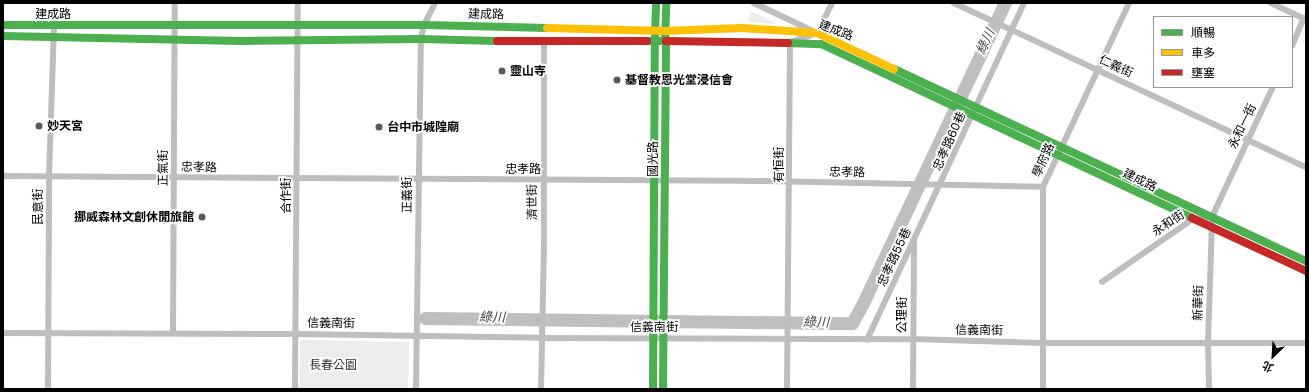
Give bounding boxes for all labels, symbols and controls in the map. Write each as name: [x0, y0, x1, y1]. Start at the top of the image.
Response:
street label: 建成路: [468, 6, 504, 22]
street label: 建成路: [35, 7, 71, 21]
legend: [1153, 16, 1293, 88]
street label: 建成路: [817, 17, 855, 43]
text: 順暢: [1191, 24, 1215, 41]
water label: 綠川: [973, 27, 999, 57]
text: 車多: [1191, 44, 1215, 61]
street label: 仁義街: [1097, 52, 1135, 80]
place label: 靈山寺: [510, 64, 546, 78]
text: 壅塞: [1191, 64, 1215, 81]
marker: 靈山寺: [497, 66, 507, 76]
place label: 基督教恩光堂浸信會: [625, 73, 733, 87]
marker: 基督教恩光堂浸信會: [612, 75, 622, 85]
street label: 永和一街: [1225, 101, 1259, 151]
street label: 忠孝路60巷: [930, 109, 968, 173]
place label: 妙天宮: [47, 119, 83, 133]
place label: 台中市城隍廟: [387, 120, 459, 134]
marker: 妙天宮: [34, 121, 44, 131]
marker: 台中市城隍廟: [374, 122, 384, 132]
street label: 國光路: [646, 141, 660, 177]
street label: 學府路: [1029, 141, 1057, 179]
street label: 有恒街: [772, 147, 786, 183]
street label: 正氣街: [156, 150, 170, 186]
street label: 忠孝路: [181, 159, 217, 175]
street label: 忠孝路: [505, 162, 541, 176]
street label: 忠孝路: [829, 164, 865, 180]
street label: 建成路: [1121, 166, 1159, 194]
street label: 正義街: [400, 177, 414, 213]
street label: 合作街: [279, 178, 293, 214]
street label: 濟世街: [524, 184, 540, 220]
street label: 民意街: [31, 189, 45, 225]
street label: 永和街: [1149, 207, 1187, 239]
place label: 挪威森林文創休閒旅館: [74, 210, 194, 224]
marker: 挪威森林文創休閒旅館: [197, 212, 207, 222]
street label: 忠孝路55巷: [874, 225, 914, 289]
street label: 新華街: [1190, 285, 1206, 321]
street label: 公理街: [895, 297, 909, 333]
water label: 綠川: [479, 310, 505, 326]
street label: 信義南街: [307, 315, 355, 331]
water label: 綠川: [803, 315, 829, 331]
street label: 信義南街: [630, 320, 678, 334]
street label: 信義南街: [955, 322, 1003, 338]
north arrow: [1253, 336, 1293, 376]
text: 北: [1260, 357, 1276, 376]
park label: 長春公園: [309, 358, 357, 372]

